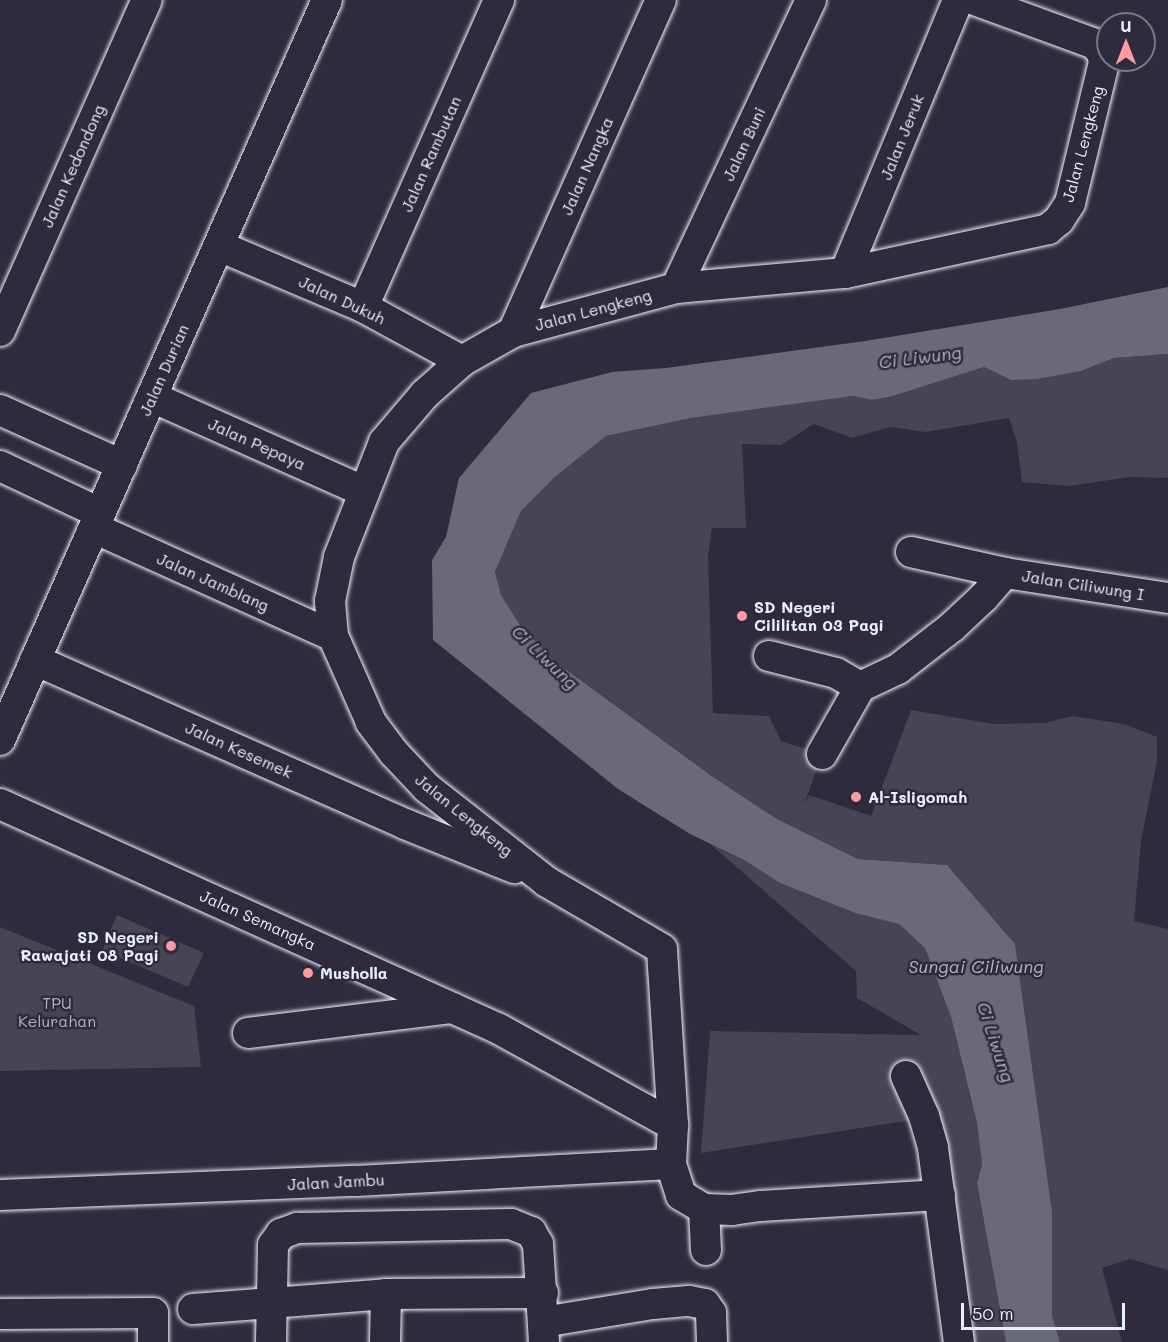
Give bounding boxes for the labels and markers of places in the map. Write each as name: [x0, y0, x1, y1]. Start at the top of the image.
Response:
place label: SD Negeri Cililitan 03 Pagi: [754, 597, 884, 635]
marker: SD Negeri Cililitan 03 Pagi: [735, 609, 749, 623]
place label: Al-Isligomah: [868, 787, 967, 807]
marker: Al-Isligomah: [849, 790, 863, 804]
place label: SD Negeri Rawajati 08 Pagi: [20, 927, 159, 965]
marker: SD Negeri Rawajati 08 Pagi: [164, 939, 178, 953]
place label: Musholla: [320, 963, 388, 983]
marker: Musholla: [301, 966, 315, 980]

